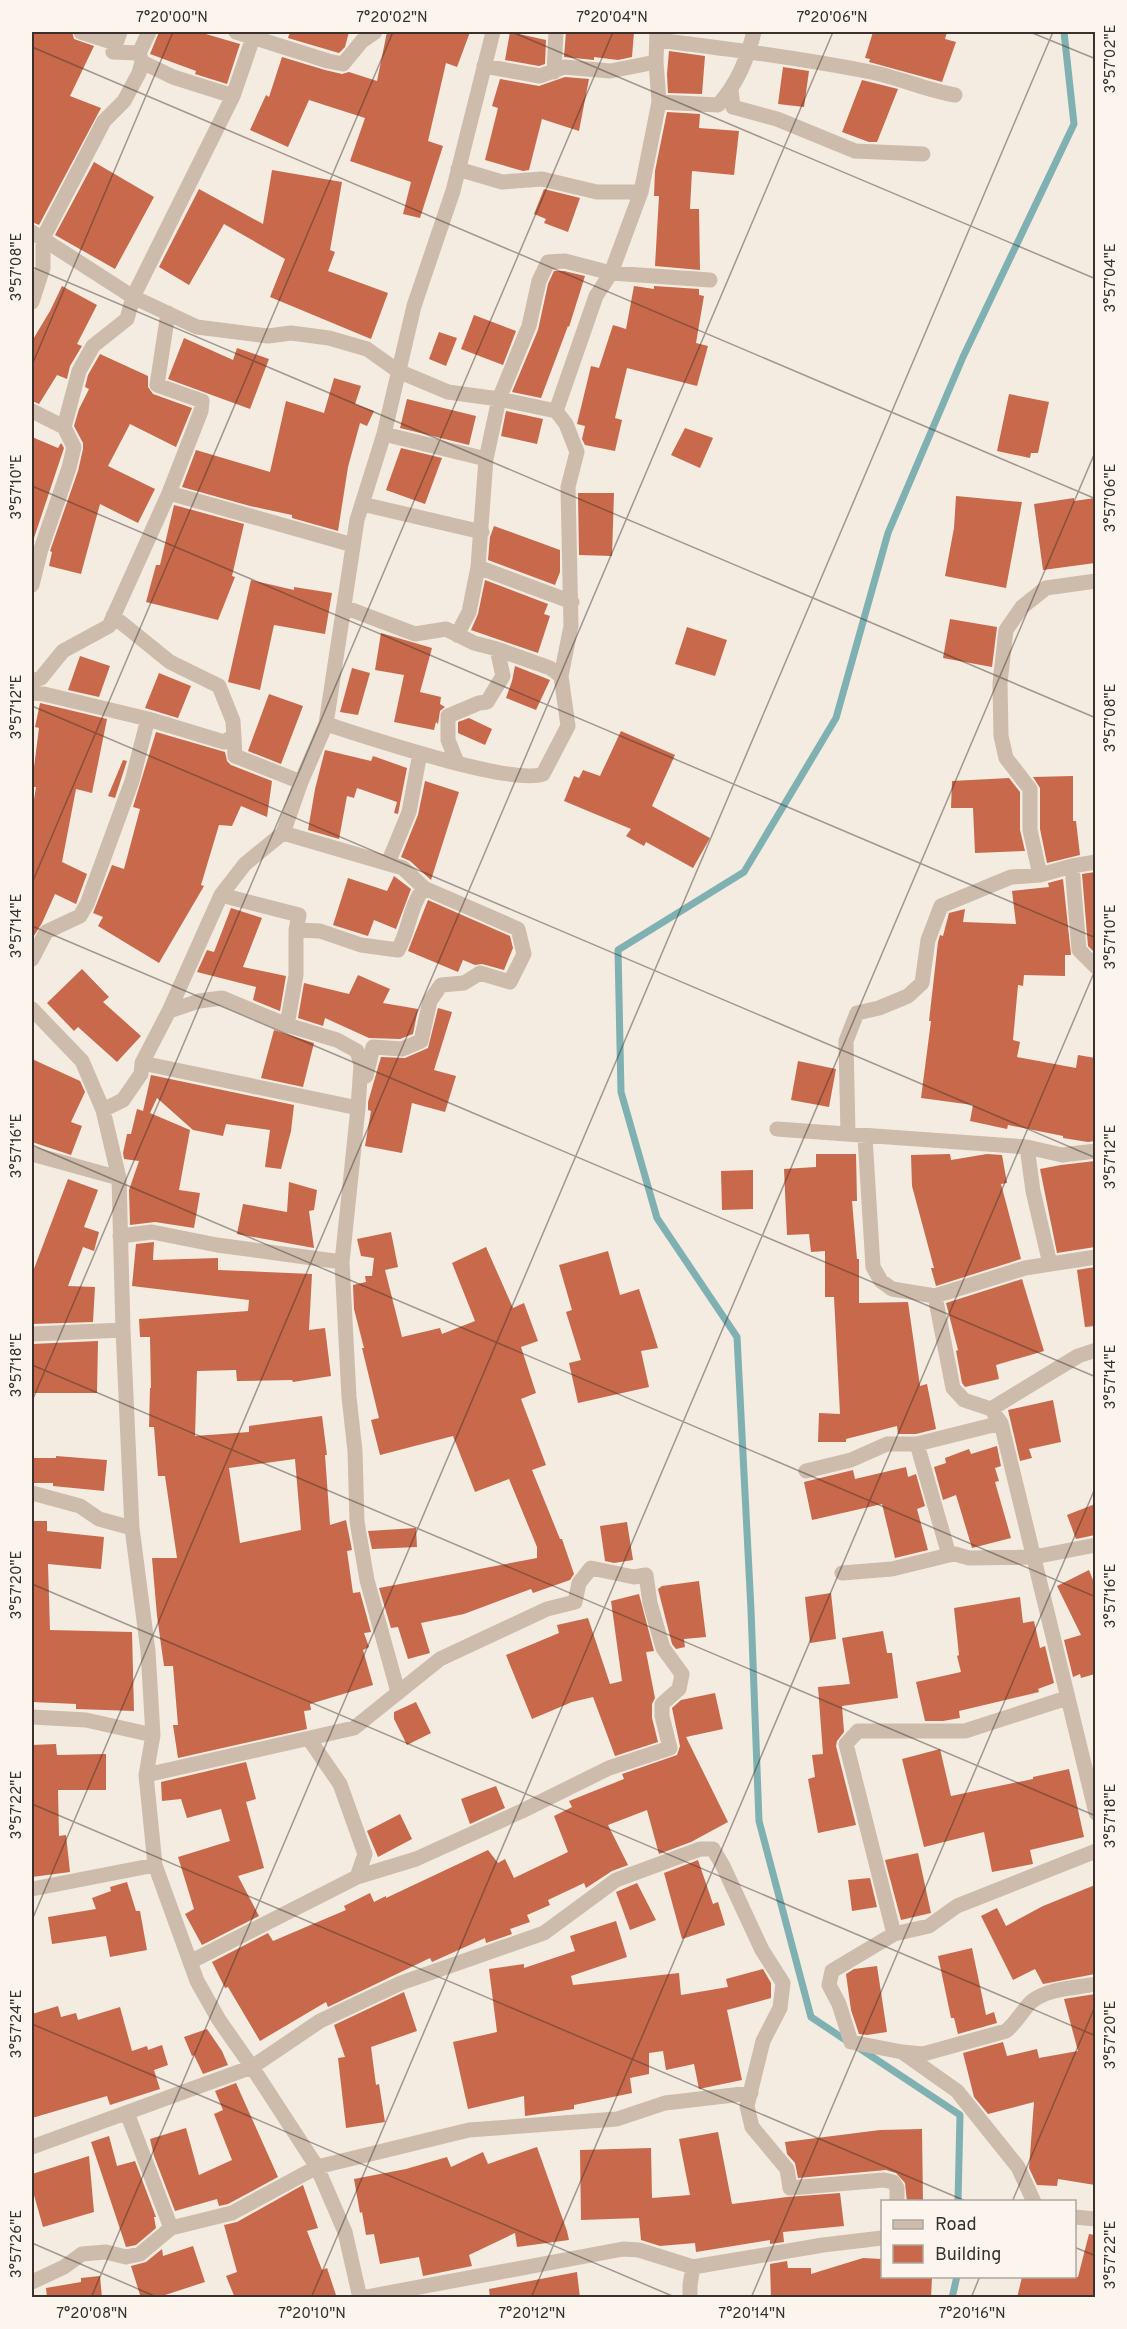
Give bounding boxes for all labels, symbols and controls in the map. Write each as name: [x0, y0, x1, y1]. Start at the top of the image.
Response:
text: 7°20'00"N: [136, 9, 208, 28]
text: 7°20'02"N: [356, 9, 428, 28]
text: 7°20'04"N: [576, 9, 648, 28]
text: 7°20'06"N: [796, 9, 868, 28]
text: 3°57'02"E: [1102, 24, 1121, 94]
text: 3°57'08"E: [8, 232, 27, 302]
text: 3°57'04"E: [1102, 243, 1121, 313]
text: 3°57'10"E: [8, 454, 27, 520]
text: 3°57'06"E: [1102, 464, 1121, 533]
text: 3°57'12"E: [8, 674, 27, 740]
text: 3°57'08"E: [1102, 683, 1121, 753]
text: 3°57'14"E: [8, 893, 27, 959]
text: 3°57'10"E: [1102, 904, 1121, 970]
text: 3°57'16"E: [8, 1114, 27, 1178]
text: 3°57'12"E: [1102, 1124, 1121, 1190]
text: 3°57'18"E: [8, 1332, 27, 1398]
text: 3°57'14"E: [1102, 1344, 1121, 1410]
text: 3°57'20"E: [8, 1550, 27, 1620]
text: 3°57'16"E: [1102, 1564, 1121, 1628]
text: 3°57'22"E: [8, 1771, 27, 1839]
text: 3°57'18"E: [1102, 1783, 1121, 1849]
text: 3°57'24"E: [8, 1990, 27, 2058]
text: 3°57'20"E: [1102, 2000, 1121, 2070]
legend: [881, 2200, 1076, 2278]
text: 3°57'26"E: [8, 2210, 27, 2278]
text: Road: [935, 2214, 977, 2237]
text: 3°57'22"E: [1102, 2221, 1121, 2289]
text: Building: [935, 2244, 1001, 2267]
text: 7°20'08"N: [56, 2305, 128, 2324]
text: 7°20'10"N: [278, 2305, 346, 2324]
text: 7°20'12"N: [498, 2305, 566, 2324]
text: 7°20'14"N: [718, 2305, 786, 2324]
text: 7°20'16"N: [938, 2305, 1006, 2324]

